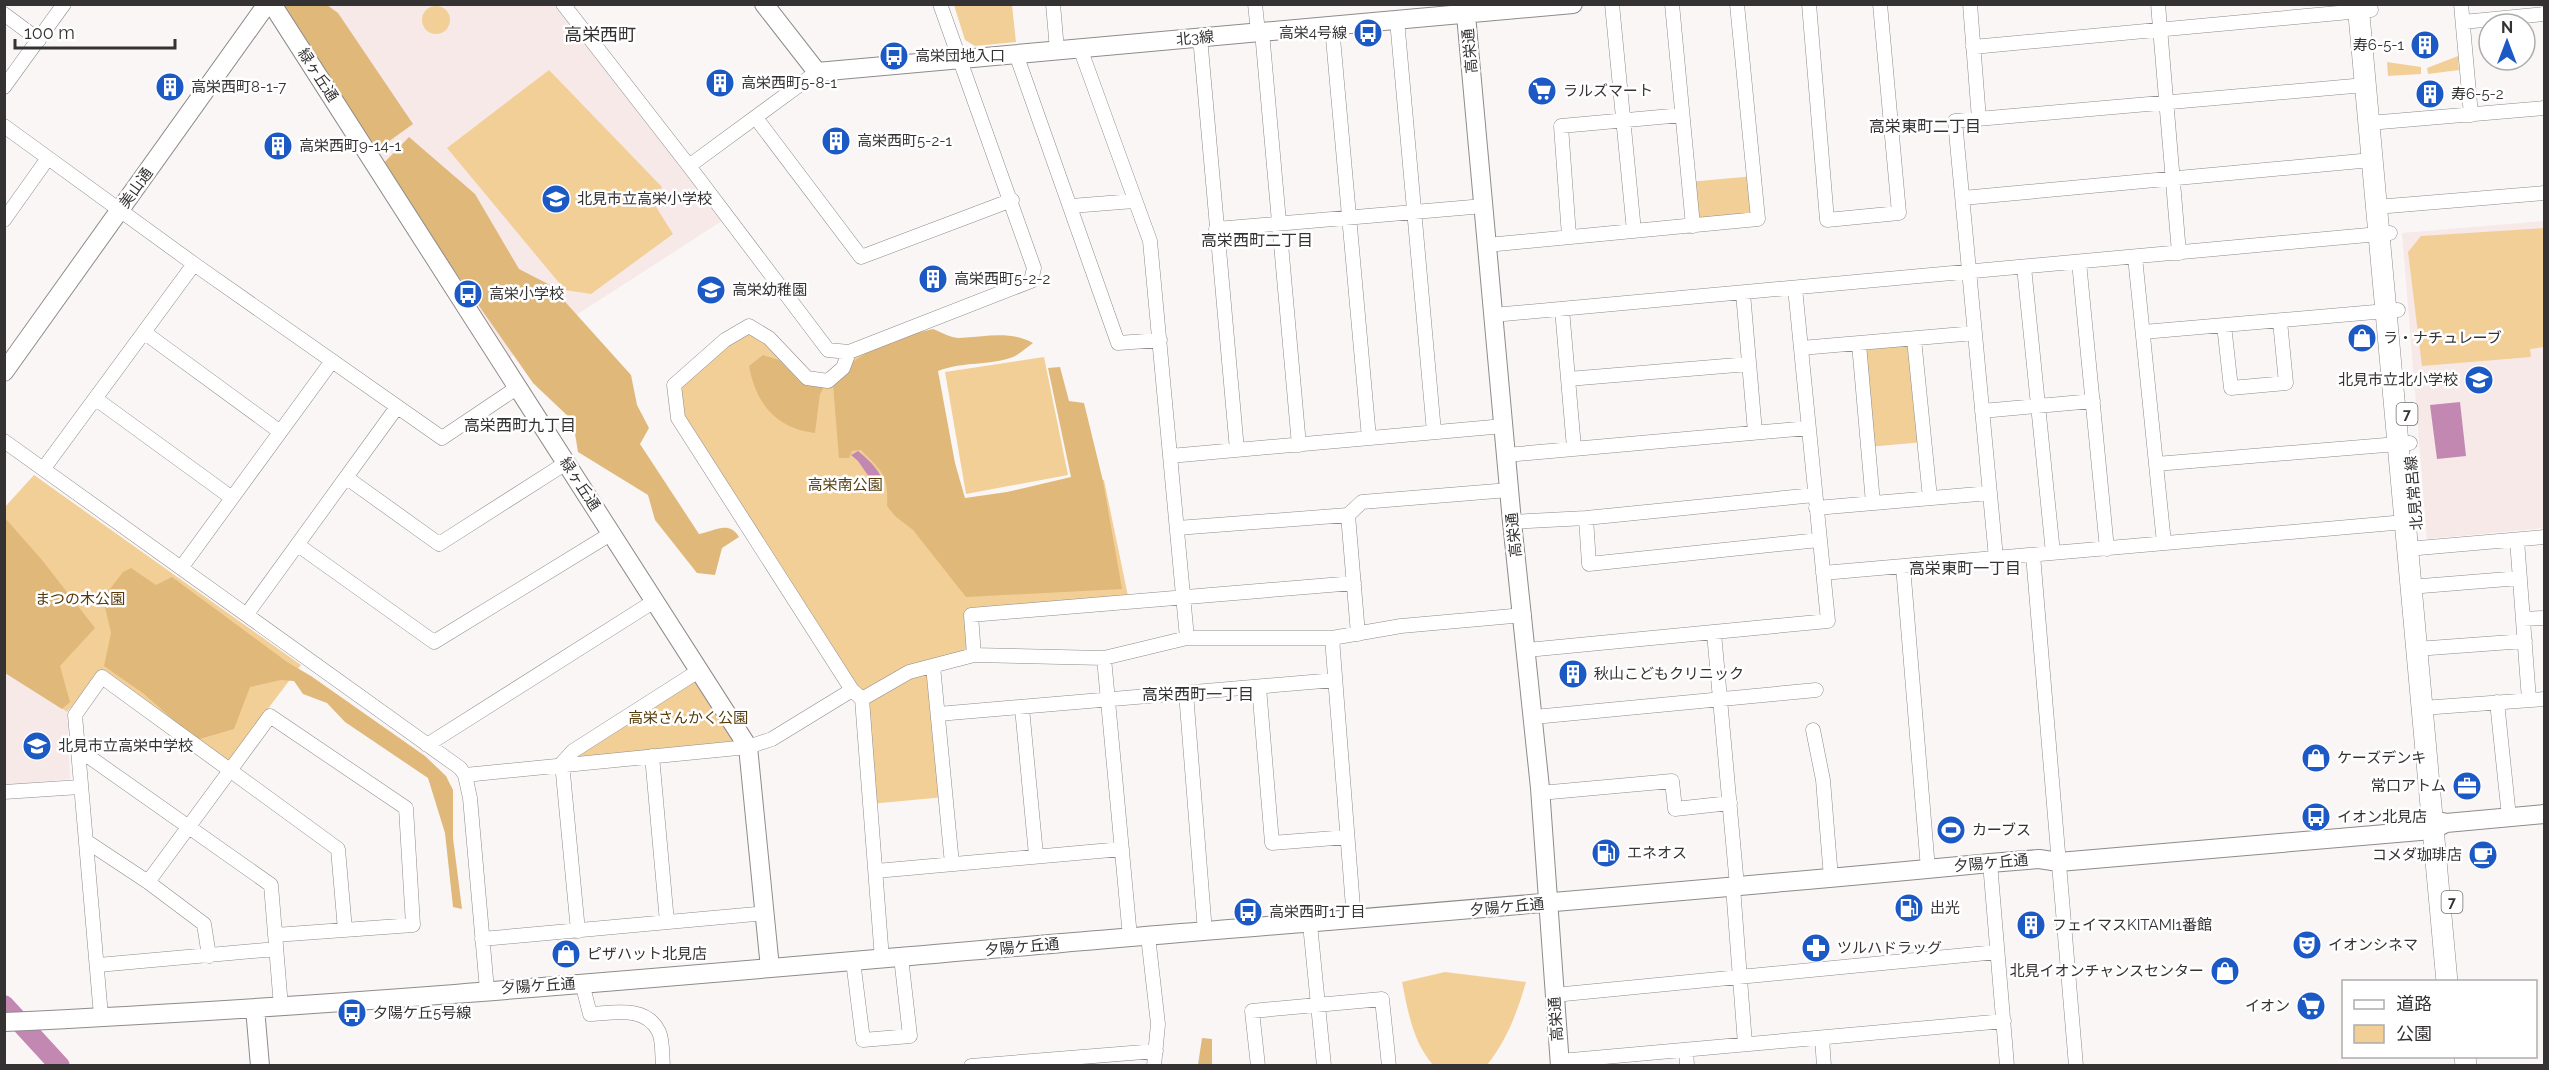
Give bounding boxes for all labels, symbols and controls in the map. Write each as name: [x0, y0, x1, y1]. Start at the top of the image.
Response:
scale bar: [15, 12, 176, 50]
north arrow: [2477, 12, 2537, 72]
bus stop icon: 高栄4号線: [1352, 17, 1384, 49]
text: N: [2501, 18, 2513, 37]
text: 100 m: [24, 22, 75, 43]
district label: 高栄西町: [564, 24, 636, 45]
place label: 高栄4号線: [1279, 24, 1347, 42]
street label: 北3線: [1175, 27, 1215, 49]
street label: 高栄通: [1459, 28, 1481, 74]
building icon: 寿6-5-1: [2409, 29, 2441, 61]
place label: 寿6-5-1: [2353, 36, 2405, 54]
bus stop icon: 高栄団地入口: [878, 40, 910, 72]
street label: 緑ヶ丘通: [294, 45, 342, 105]
place label: 高栄団地入口: [915, 47, 1005, 65]
building icon: 高栄西町5-8-1: [704, 67, 736, 99]
building icon: 高栄西町8-1-7: [154, 71, 186, 103]
place label: 高栄西町5-8-1: [741, 74, 838, 92]
supermarket icon: ラルズマート: [1526, 75, 1558, 107]
place label: 高栄西町8-1-7: [191, 78, 286, 96]
building icon: 寿6-5-2: [2414, 78, 2446, 110]
place label: ラルズマート: [1563, 82, 1653, 100]
place label: 寿6-5-2: [2451, 85, 2504, 103]
district label: 高栄東町二丁目: [1869, 117, 1981, 136]
building icon: 高栄西町5-2-1: [820, 125, 852, 157]
building icon: 高栄西町9-14-1: [262, 130, 294, 162]
place label: 高栄西町5-2-1: [857, 132, 952, 150]
place label: 高栄西町9-14-1: [299, 137, 402, 155]
street label: 美山通: [115, 165, 157, 211]
school or university icon: 北見市立高栄小学校: [540, 183, 572, 215]
place label: 北見市立高栄小学校: [577, 190, 712, 208]
district label: 高栄西町二丁目: [1201, 231, 1313, 250]
building icon: 高栄西町5-2-2: [917, 263, 949, 295]
place label: 高栄西町5-2-2: [954, 270, 1050, 288]
school or university icon: 高栄幼稚園: [695, 274, 727, 306]
bus stop icon: 高栄小学校: [452, 278, 484, 310]
place label: 高栄幼稚園: [732, 281, 807, 299]
place label: 高栄小学校: [489, 285, 564, 303]
shop icon: ラ・ナチュレーブ: [2346, 322, 2378, 354]
place label: ラ・ナチュレーブ: [2383, 329, 2502, 347]
school or university icon: 北見市立北小学校: [2463, 364, 2495, 396]
place label: 北見市立北小学校: [2338, 371, 2458, 389]
road number: 7: [2396, 403, 2418, 425]
district label: 高栄西町九丁目: [464, 416, 576, 435]
street label: 緑ヶ丘通: [556, 454, 604, 514]
street label: 北見常呂線: [2402, 455, 2426, 531]
park label: 高栄南公園: [807, 476, 883, 494]
street label: 高栄通: [1503, 512, 1525, 558]
district label: 高栄東町一丁目: [1909, 559, 2021, 578]
park label: まつの木公園: [35, 590, 125, 608]
building icon: 秋山こどもクリニック: [1557, 658, 1589, 690]
place label: 秋山こどもクリニック: [1594, 665, 1744, 683]
district label: 高栄西町一丁目: [1142, 685, 1254, 704]
park label: 高栄さんかく公園: [628, 709, 748, 727]
school or university icon: 北見市立高栄中学校: [21, 730, 53, 762]
place label: 北見市立高栄中学校: [58, 737, 193, 755]
shop icon: ケーズデンキ: [2300, 742, 2332, 774]
place label: ケーズデンキ: [2337, 749, 2426, 767]
office icon: 常口アトム: [2451, 770, 2483, 802]
place label: 常口アトム: [2371, 777, 2446, 795]
bus stop icon: イオン北見店: [2300, 801, 2332, 833]
place label: イオン北見店: [2337, 808, 2427, 826]
sports icon: カーブス: [1935, 814, 1967, 846]
place label: カーブス: [1972, 821, 2031, 839]
fuel station icon: エネオス: [1590, 837, 1622, 869]
cafe icon: コメダ珈琲店: [2467, 839, 2499, 871]
place label: エネオス: [1627, 844, 1687, 862]
place label: コメダ珈琲店: [2372, 846, 2462, 864]
street label: 夕陽ケ丘通: [1953, 851, 2029, 875]
road number: 7: [2442, 891, 2462, 913]
fuel station icon: 出光: [1893, 892, 1925, 924]
street label: 夕陽ケ丘通: [1469, 895, 1545, 919]
bus stop icon: 高栄西町1丁目: [1232, 896, 1264, 928]
place label: 出光: [1930, 899, 1960, 917]
place label: 高栄西町1丁目: [1269, 903, 1365, 921]
building icon: フェイマスKITAMI1番館: [2015, 909, 2047, 941]
place label: フェイマスKITAMI1番館: [2052, 916, 2212, 934]
theatre icon: イオンシネマ: [2291, 929, 2323, 961]
pharmacy icon: ツルハドラッグ: [1800, 932, 1832, 964]
street label: 夕陽ケ丘通: [984, 935, 1060, 959]
place label: イオンシネマ: [2328, 936, 2418, 954]
shop icon: ピザハット北見店: [550, 938, 582, 970]
place label: ツルハドラッグ: [1837, 939, 1942, 957]
place label: ピザハット北見店: [587, 945, 707, 963]
shop icon: 北見イオンチャンスセンター: [2209, 955, 2241, 987]
place label: 北見イオンチャンスセンター: [2009, 962, 2204, 980]
street label: 夕陽ケ丘通: [500, 974, 576, 998]
legend: [2342, 980, 2537, 1058]
supermarket icon: イオン: [2295, 990, 2327, 1022]
text: 道路: [2396, 993, 2432, 1014]
street label: 高栄通: [1545, 996, 1567, 1042]
bus stop icon: 夕陽ケ丘5号線: [336, 997, 368, 1029]
place label: イオン: [2245, 997, 2290, 1015]
place label: 夕陽ケ丘5号線: [373, 1004, 471, 1022]
text: 公園: [2396, 1023, 2432, 1044]

